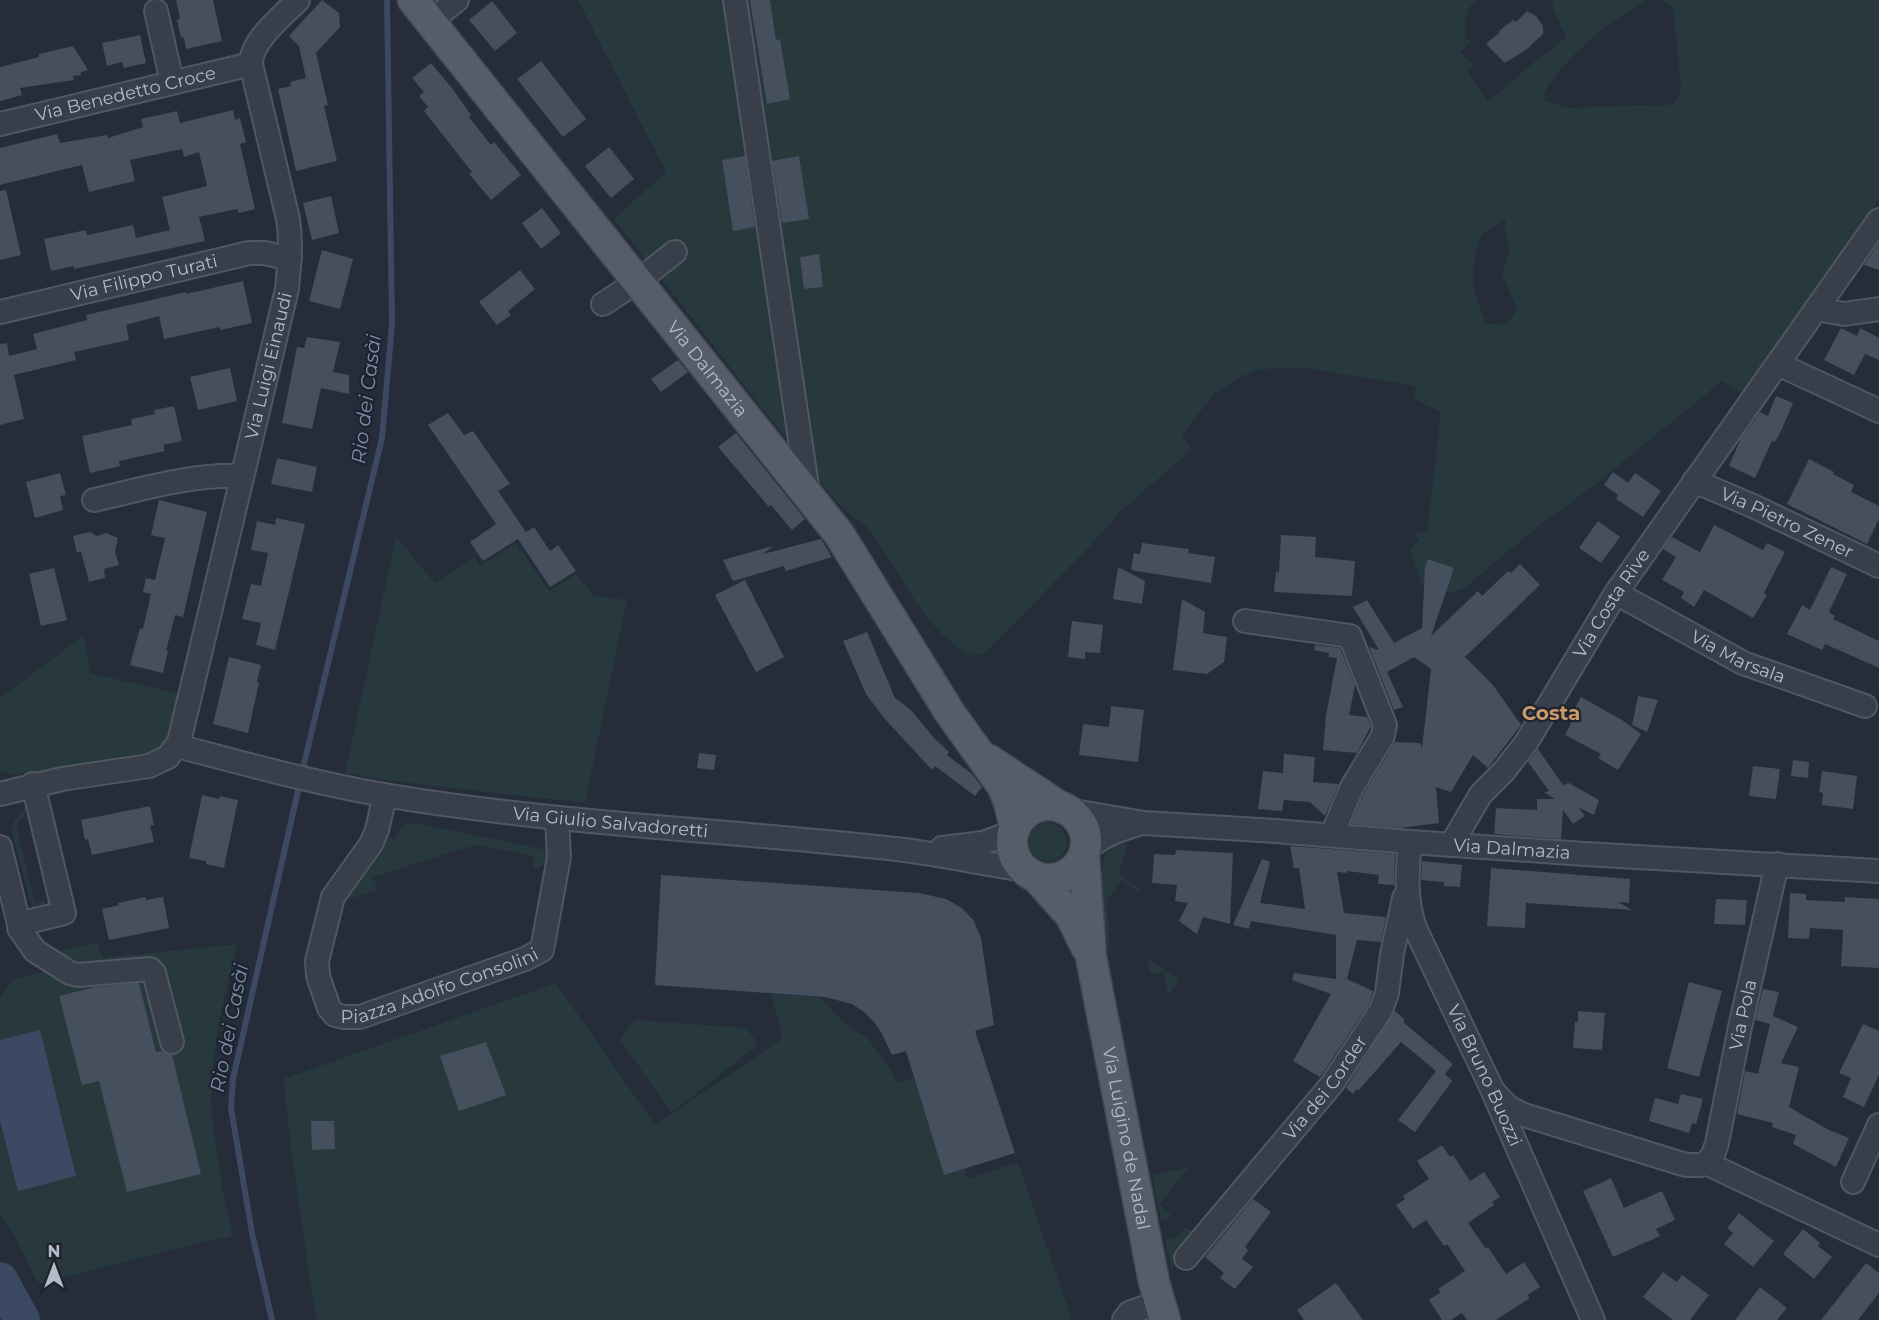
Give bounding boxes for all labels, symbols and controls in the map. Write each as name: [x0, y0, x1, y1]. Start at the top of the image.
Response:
street label: Via Benedetto Croce: [33, 62, 218, 126]
street label: Via Filippo Turati: [68, 250, 220, 306]
street label: Via Luigi Einaudi: [240, 290, 297, 442]
street label: Via Dalmazia: [662, 316, 752, 422]
water label: Rio dei Casài: [346, 332, 386, 465]
street label: Via Pietro Zener: [1717, 483, 1857, 563]
street label: Via Costa Rive: [1569, 544, 1655, 662]
street label: Via Marsala: [1687, 625, 1788, 688]
district label: Costa: [1522, 701, 1580, 725]
street label: Via Giulio Salvadoretti: [512, 802, 709, 842]
street label: Via Dalmazia: [1453, 834, 1571, 864]
street label: Piazza Adolfo Consolini: [340, 943, 542, 1028]
water label: Rio dei Casài: [205, 961, 253, 1094]
street label: Via Pola: [1725, 977, 1761, 1052]
street label: Via Bruno Buozzi: [1442, 1001, 1527, 1150]
street label: Via dei Corder: [1278, 1031, 1372, 1145]
street label: Via Luigino de Nadal: [1098, 1045, 1155, 1232]
north arrow: [24, 1236, 84, 1296]
text: N: [48, 1242, 60, 1261]

